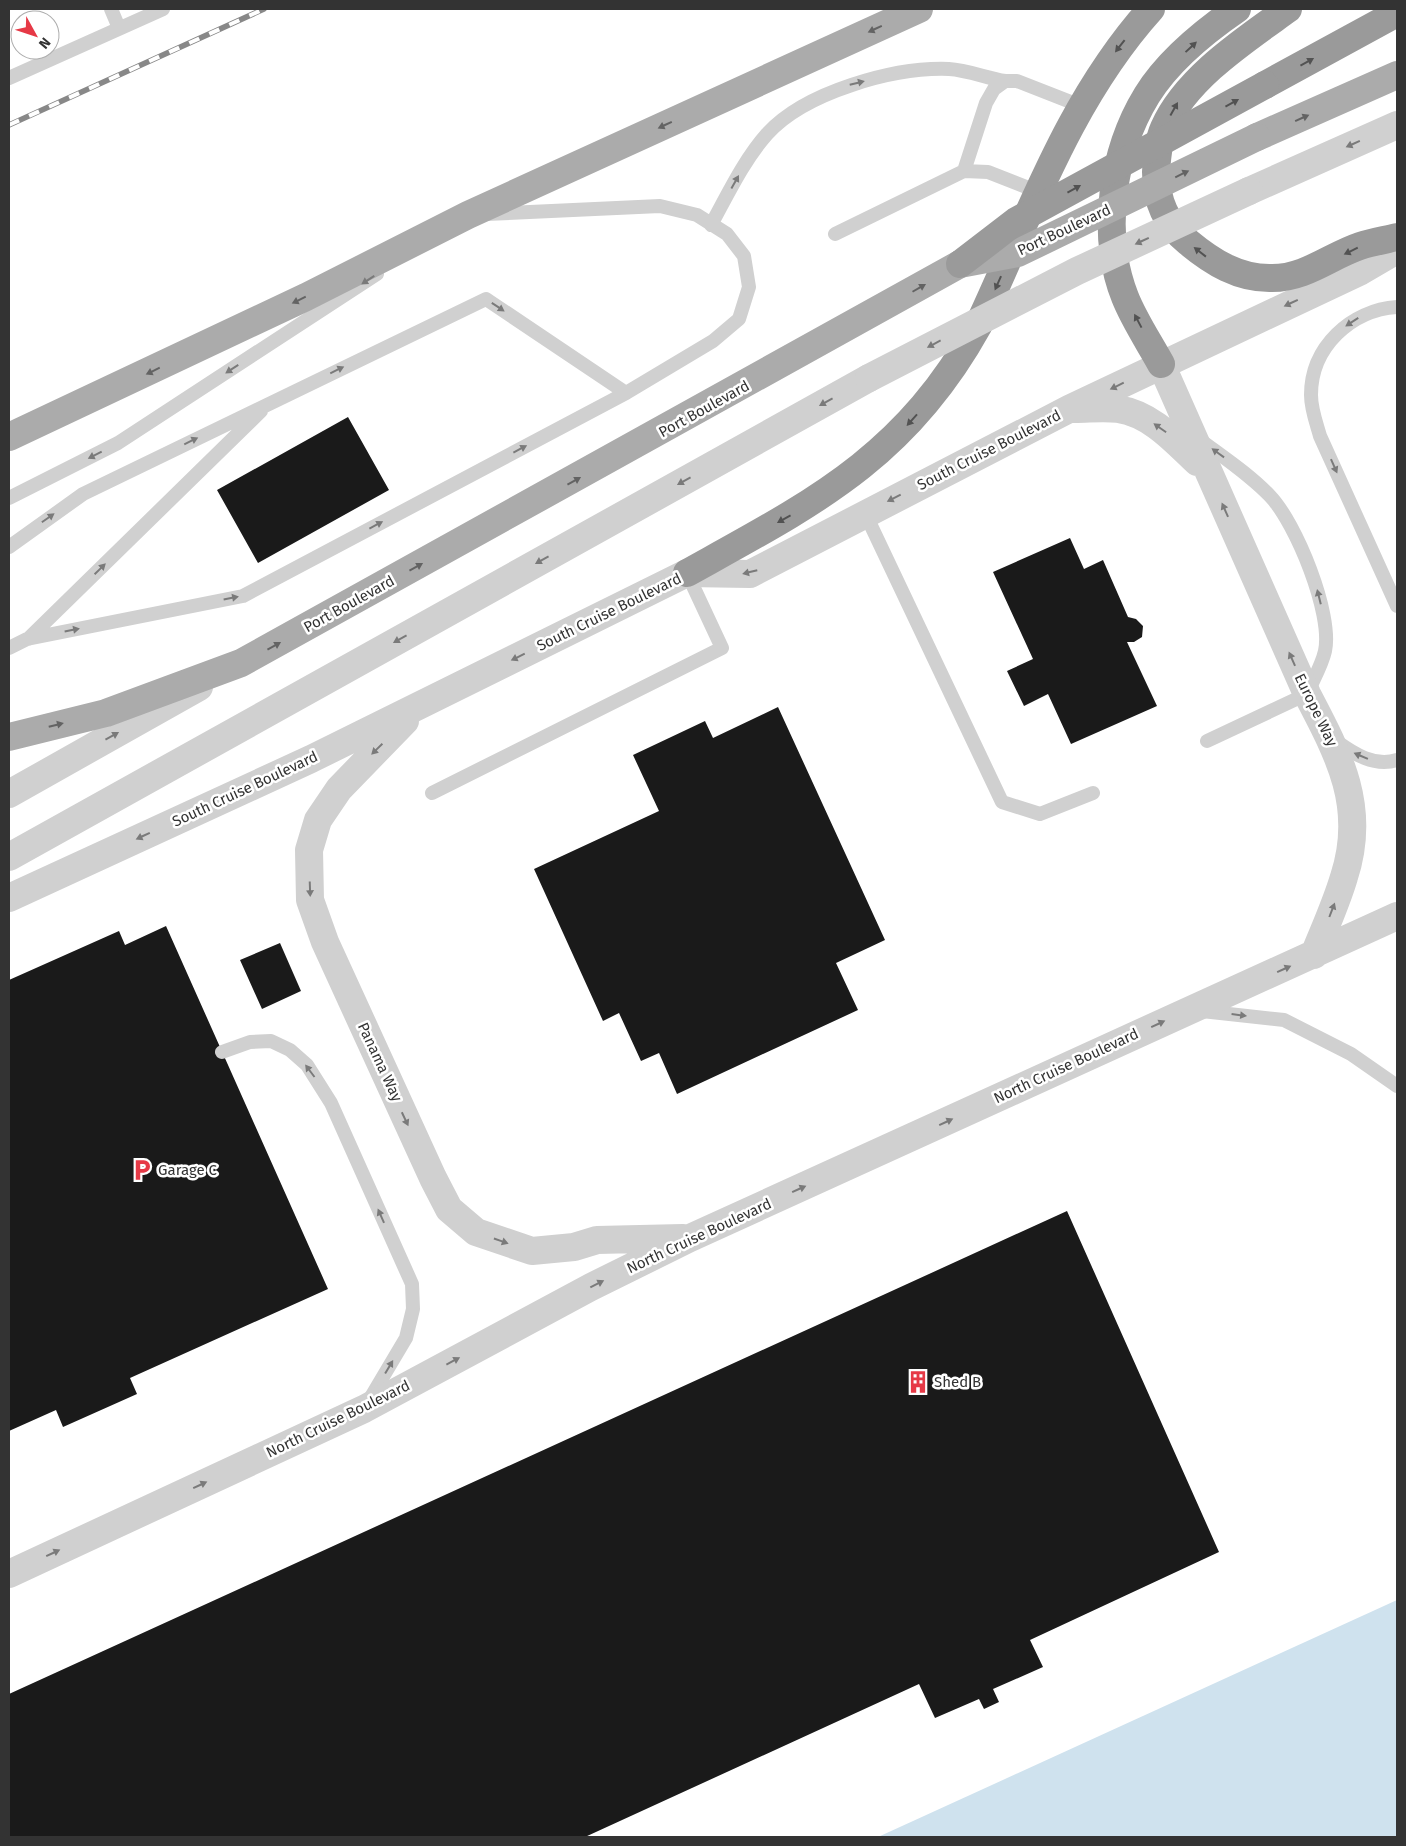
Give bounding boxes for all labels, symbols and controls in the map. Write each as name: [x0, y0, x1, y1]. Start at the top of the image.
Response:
north arrow: [10, 10, 60, 60]
one-way arrow: [868, 25, 882, 33]
text: N: [35, 34, 54, 52]
one-way arrow: [1114, 39, 1125, 52]
one-way arrow: [1184, 41, 1196, 53]
one-way arrow: [1300, 58, 1315, 66]
one-way arrow: [850, 79, 865, 87]
one-way arrow: [1224, 99, 1239, 107]
one-way arrow: [1170, 102, 1178, 116]
one-way arrow: [1295, 113, 1309, 121]
one-way arrow: [658, 122, 672, 130]
one-way arrow: [1346, 140, 1360, 148]
one-way arrow: [1175, 170, 1189, 178]
one-way arrow: [731, 174, 739, 189]
one-way arrow: [1067, 185, 1080, 194]
street label: Port Boulevard: [1014, 201, 1114, 259]
one-way arrow: [1135, 237, 1149, 245]
one-way arrow: [1194, 246, 1207, 257]
one-way arrow: [1343, 247, 1358, 255]
one-way arrow: [362, 275, 375, 285]
one-way arrow: [993, 276, 1001, 290]
one-way arrow: [912, 284, 925, 293]
one-way arrow: [292, 296, 307, 305]
one-way arrow: [1284, 300, 1298, 308]
one-way arrow: [491, 302, 505, 312]
one-way arrow: [1134, 314, 1142, 328]
one-way arrow: [1345, 317, 1358, 327]
one-way arrow: [926, 340, 941, 348]
one-way arrow: [226, 364, 239, 373]
one-way arrow: [330, 366, 344, 374]
one-way arrow: [146, 367, 160, 375]
street label: Port Boulevard: [656, 377, 752, 441]
one-way arrow: [1110, 382, 1124, 390]
one-way arrow: [819, 398, 833, 406]
street label: South Cruise Boulevard: [914, 406, 1064, 494]
one-way arrow: [906, 414, 918, 426]
one-way arrow: [1154, 423, 1167, 433]
one-way arrow: [184, 437, 198, 445]
one-way arrow: [512, 445, 527, 453]
one-way arrow: [1211, 448, 1225, 458]
one-way arrow: [87, 451, 102, 459]
one-way arrow: [1330, 459, 1338, 473]
one-way arrow: [567, 476, 580, 485]
one-way arrow: [677, 477, 691, 485]
one-way arrow: [887, 494, 901, 502]
one-way arrow: [1220, 503, 1228, 517]
one-way arrow: [41, 513, 55, 523]
one-way arrow: [776, 515, 791, 523]
one-way arrow: [369, 521, 383, 529]
one-way arrow: [535, 556, 550, 564]
one-way arrow: [94, 563, 106, 575]
one-way arrow: [409, 563, 423, 571]
one-way arrow: [742, 568, 757, 576]
street label: South Cruise Boulevard: [534, 569, 684, 655]
street label: Port Boulevard: [301, 572, 397, 636]
one-way arrow: [1315, 589, 1323, 604]
one-way arrow: [224, 594, 239, 602]
one-way arrow: [65, 626, 80, 634]
one-way arrow: [394, 635, 407, 644]
one-way arrow: [267, 641, 280, 650]
one-way arrow: [1287, 652, 1295, 666]
one-way arrow: [510, 653, 525, 661]
street label: Europe Way: [1291, 671, 1342, 750]
one-way arrow: [49, 721, 64, 729]
one-way arrow: [106, 731, 119, 740]
one-way arrow: [371, 743, 383, 755]
street label: South Cruise Boulevard: [169, 747, 321, 831]
one-way arrow: [1354, 751, 1368, 759]
one-way arrow: [136, 833, 150, 841]
one-way arrow: [306, 881, 314, 897]
one-way arrow: [1328, 903, 1336, 917]
one-way arrow: [1277, 964, 1291, 972]
one-way arrow: [1232, 1011, 1248, 1019]
street label: Panama Way: [354, 1020, 406, 1105]
one-way arrow: [1151, 1020, 1165, 1028]
street label: North Cruise Boulevard: [991, 1025, 1141, 1107]
one-way arrow: [305, 1065, 316, 1078]
one-way arrow: [402, 1112, 410, 1126]
one-way arrow: [939, 1117, 953, 1125]
parking icon: Garage C: [129, 1157, 155, 1183]
place label: Garage C: [158, 1161, 218, 1179]
one-way arrow: [792, 1185, 806, 1193]
street label: North Cruise Boulevard: [624, 1195, 774, 1277]
one-way arrow: [377, 1209, 385, 1223]
one-way arrow: [494, 1237, 509, 1245]
one-way arrow: [590, 1280, 604, 1288]
one-way arrow: [446, 1357, 461, 1365]
one-way arrow: [385, 1360, 394, 1373]
building icon: Shed B: [905, 1369, 931, 1395]
place label: Shed B: [934, 1373, 981, 1391]
street label: North Cruise Boulevard: [263, 1376, 413, 1462]
one-way arrow: [193, 1481, 207, 1489]
one-way arrow: [46, 1549, 60, 1557]

